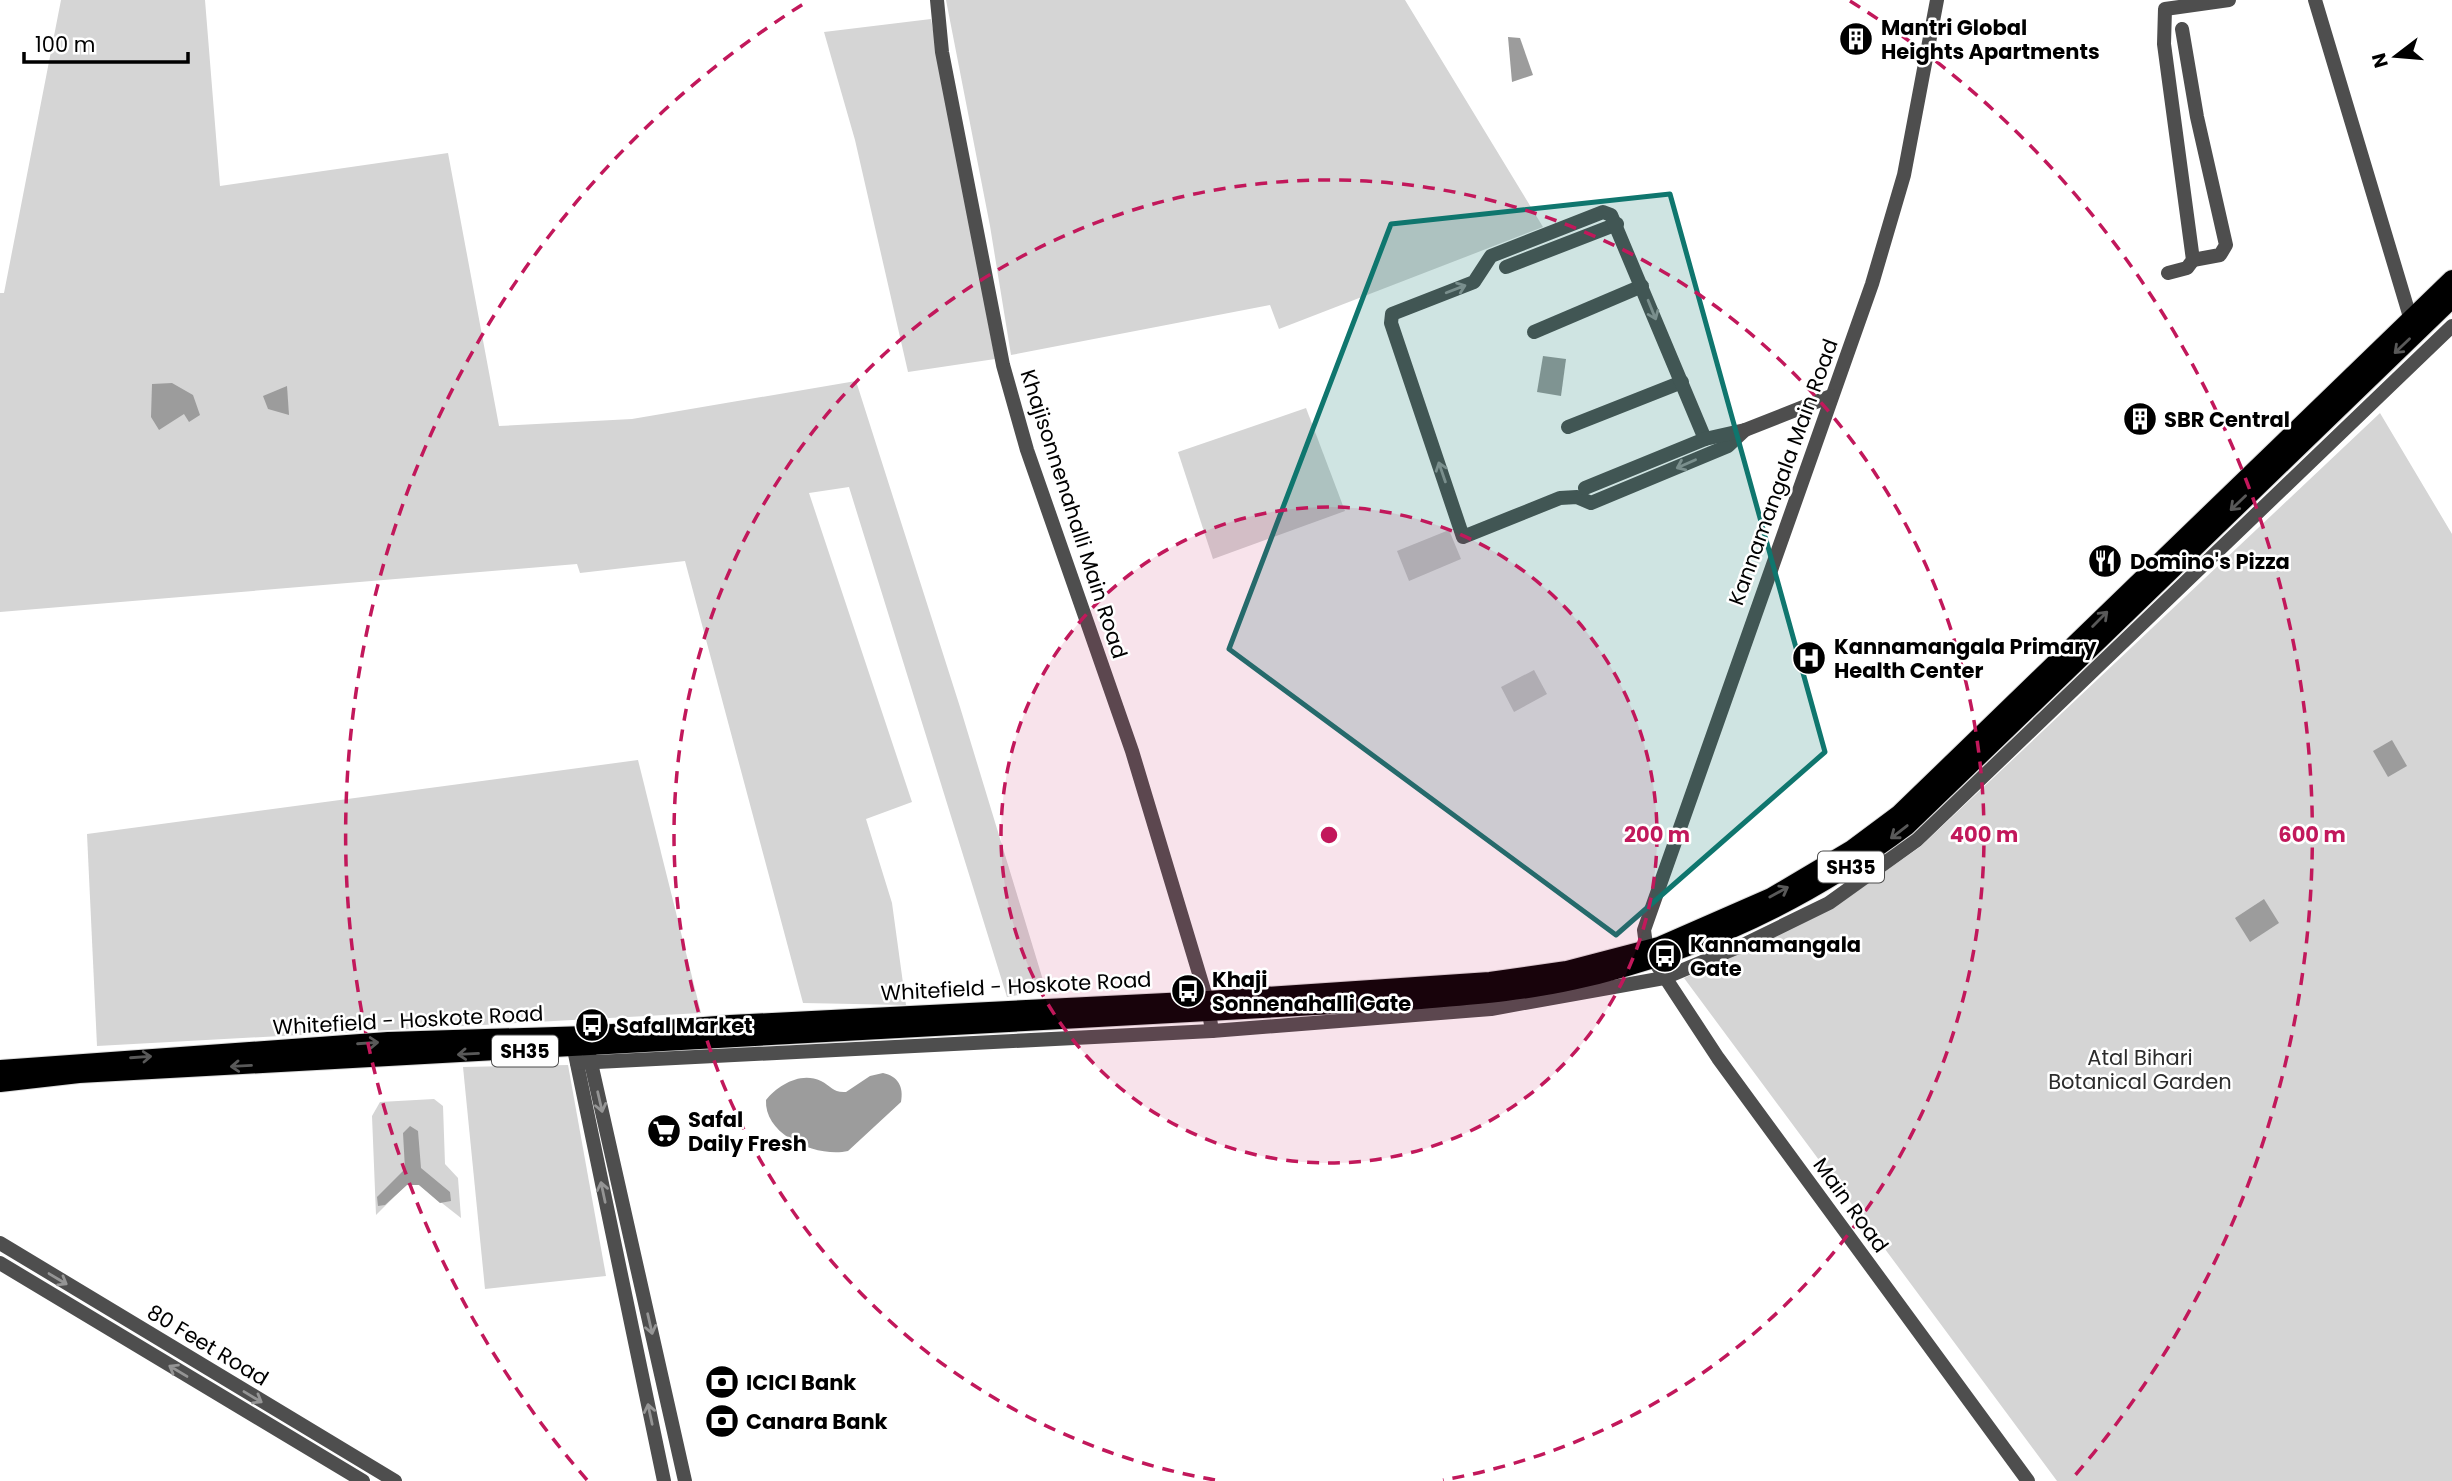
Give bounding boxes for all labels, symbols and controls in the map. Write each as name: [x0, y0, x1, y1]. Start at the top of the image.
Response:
place label: Mantri Global Heights Apartments: [1881, 13, 2100, 66]
building icon: Mantri Global Heights Apartments: [1837, 20, 1875, 58]
scale bar: [24, 21, 189, 65]
north arrow: [2361, 21, 2431, 91]
text: 100 m: [35, 30, 95, 59]
text: N: [2365, 50, 2395, 71]
one-way arrow: [1444, 282, 1466, 294]
one-way arrow: [1646, 298, 1659, 320]
street label: Kannamangala Main Road: [1721, 335, 1845, 609]
one-way arrow: [2394, 337, 2411, 354]
street label: Khajisonnenahalli Main Road: [1013, 366, 1135, 662]
building icon: SBR Central: [2121, 400, 2159, 438]
place label: SBR Central: [2164, 405, 2290, 434]
one-way arrow: [1676, 458, 1697, 471]
one-way arrow: [1435, 462, 1447, 484]
one-way arrow: [2230, 494, 2247, 511]
restaurant icon: Domino's Pizza: [2086, 542, 2124, 580]
place label: Domino's Pizza: [2130, 547, 2290, 576]
one-way arrow: [2091, 610, 2108, 627]
place label: Kannamangala Primary Health Center: [1834, 632, 2097, 685]
hospital icon: Kannamangala Primary Health Center: [1790, 639, 1828, 677]
text: 200 m: [1624, 820, 1690, 849]
text: 400 m: [1950, 820, 2018, 849]
text: 600 m: [2278, 820, 2346, 849]
centre of rings: [1317, 823, 1341, 847]
one-way arrow: [1890, 824, 1908, 839]
road number: SH35: [1818, 852, 1884, 882]
one-way arrow: [1768, 885, 1789, 899]
place label: Kannamangala Gate: [1690, 930, 1861, 983]
bus stop icon: Kannamangala Gate: [1646, 937, 1684, 975]
street label: Whitefield - Hoskote Road: [880, 964, 1152, 1008]
place label: Khaji Sonnenahalli Gate: [1212, 965, 1411, 1018]
bus stop icon: Khaji Sonnenahalli Gate: [1169, 972, 1207, 1010]
street label: Whitefield - Hoskote Road: [272, 998, 544, 1042]
bus stop icon: Safal Market: [573, 1006, 611, 1044]
place label: Safal Market: [616, 1011, 753, 1040]
one-way arrow: [357, 1036, 380, 1049]
road number: SH35: [492, 1036, 558, 1066]
park label: Atal Bihari Botanical Garden: [2048, 1043, 2232, 1096]
one-way arrow: [457, 1047, 480, 1060]
one-way arrow: [129, 1050, 152, 1063]
one-way arrow: [230, 1060, 253, 1073]
one-way arrow: [594, 1090, 607, 1113]
place label: Safal Daily Fresh: [688, 1105, 807, 1158]
supermarket icon: Safal Daily Fresh: [645, 1112, 683, 1150]
street label: Main Road: [1807, 1152, 1895, 1258]
one-way arrow: [596, 1181, 610, 1204]
one-way arrow: [48, 1272, 68, 1286]
street label: 80 Feet Road: [142, 1297, 274, 1393]
one-way arrow: [644, 1312, 657, 1335]
one-way arrow: [169, 1363, 189, 1377]
bank icon: ICICI Bank: [703, 1363, 741, 1401]
place label: ICICI Bank: [746, 1368, 856, 1397]
one-way arrow: [243, 1389, 262, 1404]
bank icon: Canara Bank: [703, 1402, 741, 1440]
one-way arrow: [642, 1403, 656, 1426]
place label: Canara Bank: [746, 1407, 888, 1436]

